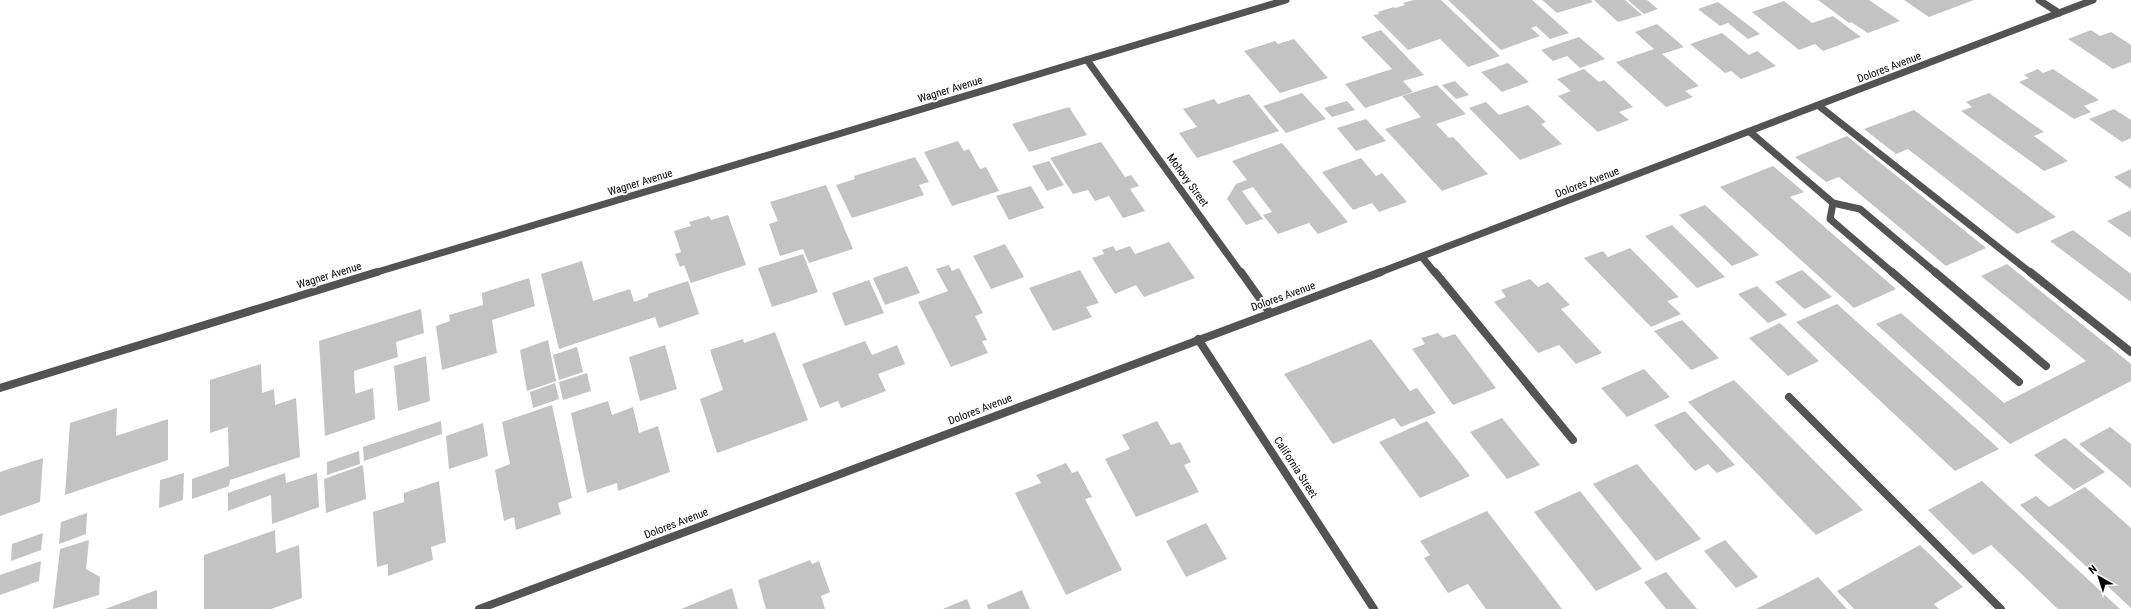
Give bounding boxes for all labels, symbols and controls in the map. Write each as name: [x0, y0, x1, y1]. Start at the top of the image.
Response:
street label: Dolores Avenue: [1855, 49, 1923, 86]
street label: Wagner Avenue: [916, 73, 984, 105]
street label: Mohovy Street: [1164, 151, 1211, 209]
street label: Dolores Avenue: [1553, 164, 1621, 201]
street label: Wagner Avenue: [606, 166, 674, 198]
street label: Wagner Avenue: [295, 259, 363, 291]
street label: Dolores Avenue: [1249, 279, 1317, 314]
street label: Dolores Avenue: [946, 391, 1014, 428]
street label: California Street: [1271, 434, 1320, 500]
street label: Dolores Avenue: [642, 505, 710, 542]
north arrow: [2079, 557, 2119, 597]
text: N: [2086, 562, 2100, 577]

